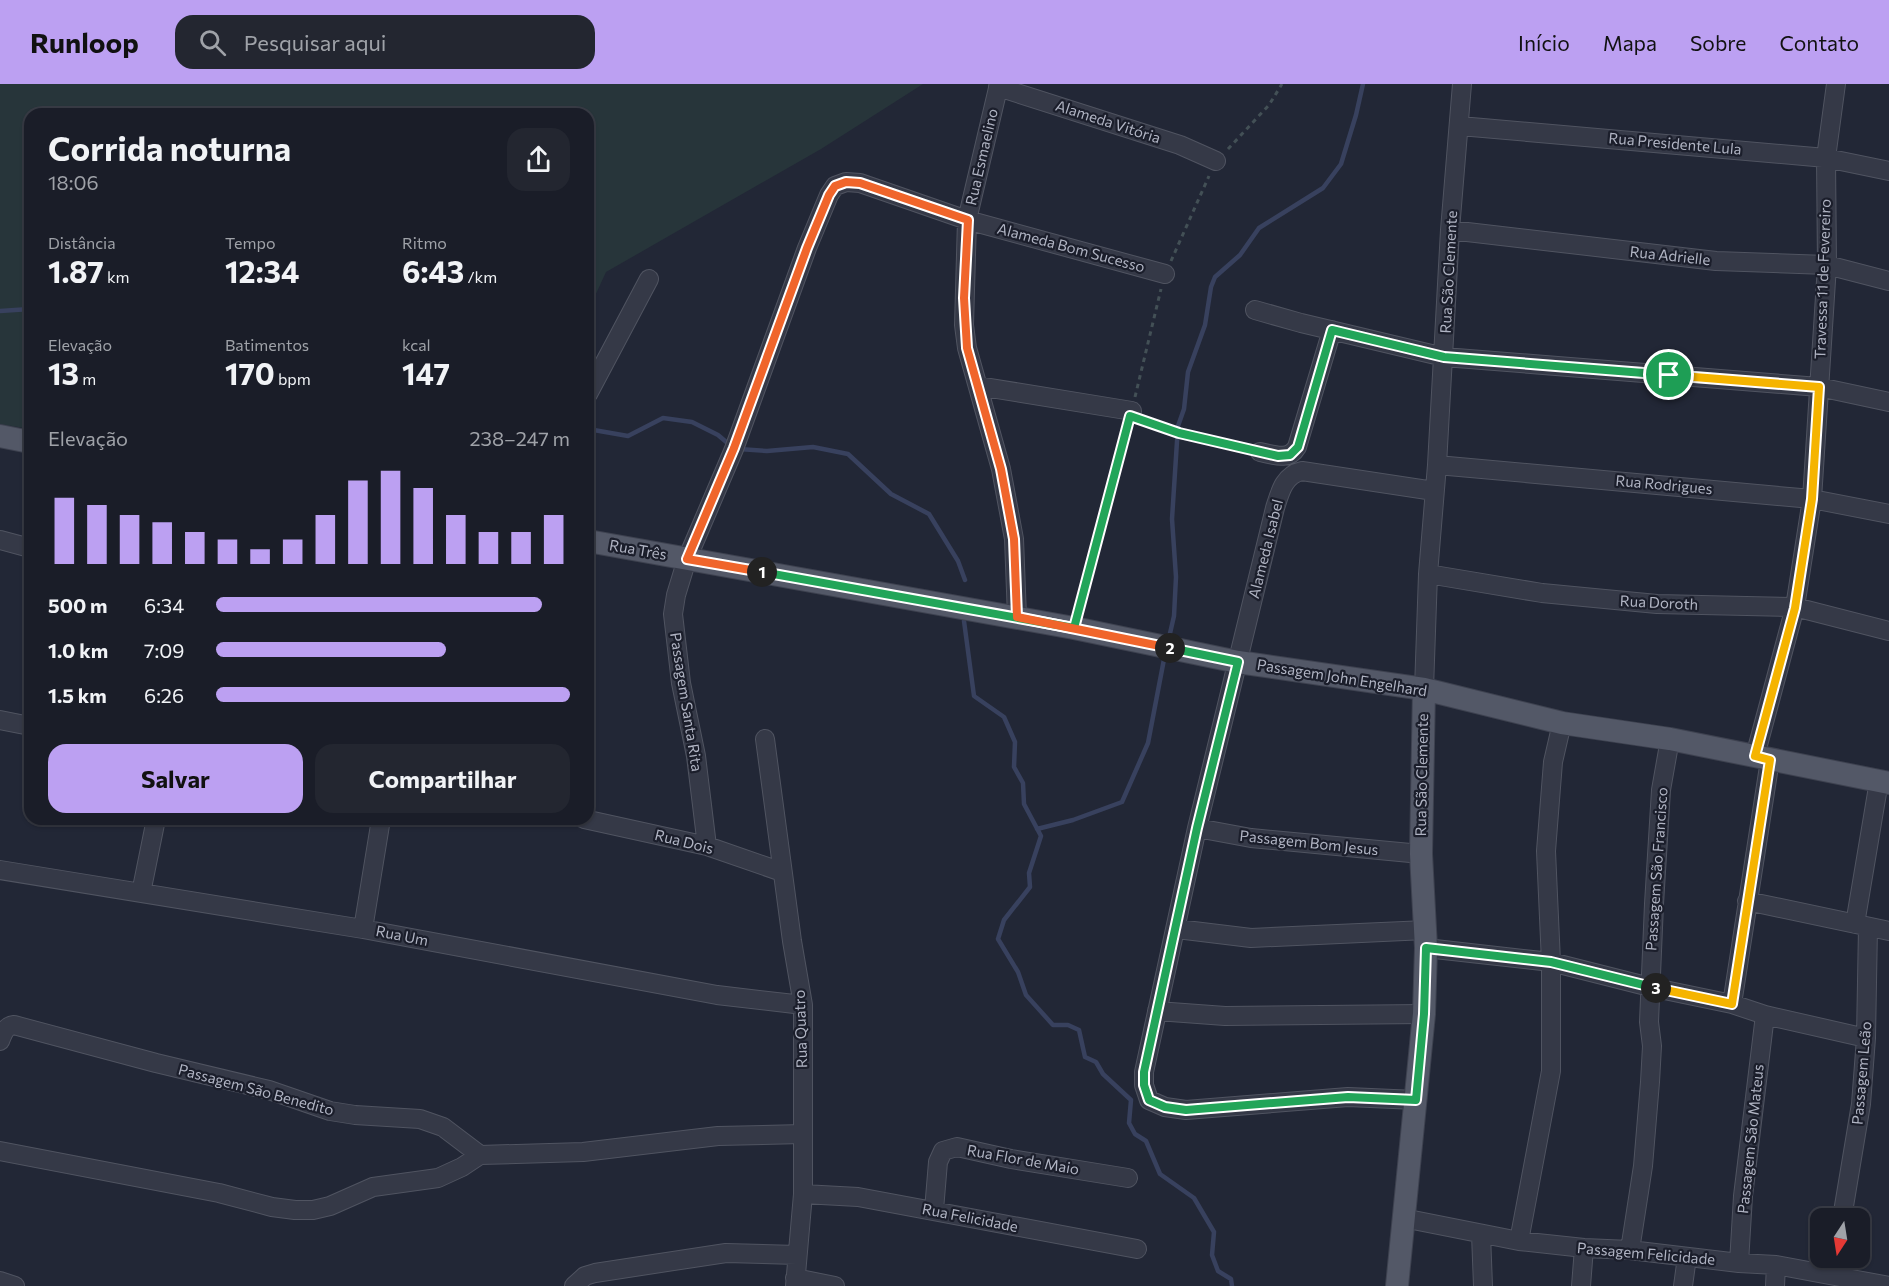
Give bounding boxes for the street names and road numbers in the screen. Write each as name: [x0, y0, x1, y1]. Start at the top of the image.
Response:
street label: Alameda Vitória: [1054, 96, 1163, 146]
street label: Rua Esmaelino: [961, 107, 1001, 207]
street label: Rua Presidente Lula: [1608, 128, 1742, 158]
street label: Travessa 11 de Fevereiro: [1810, 199, 1834, 359]
street label: Rua São Clemente: [1436, 210, 1460, 334]
street label: Alameda Bom Sucesso: [995, 219, 1147, 275]
street label: Rua Adrielle: [1629, 242, 1711, 268]
street label: Rua Rodrigues: [1615, 471, 1714, 497]
street label: Alameda Isabel: [1244, 497, 1286, 600]
street label: Rua Três: [608, 535, 668, 563]
street label: Rua Doroth: [1619, 591, 1699, 613]
street label: Passagem Santa Rita: [667, 631, 707, 773]
street label: Passagem John Engelhard: [1256, 655, 1429, 699]
street label: Rua São Clemente: [1411, 713, 1431, 837]
street label: Passagem São Francisco: [1641, 786, 1671, 951]
street label: Rua Dois: [653, 825, 716, 857]
street label: Passagem Bom Jesus: [1239, 826, 1380, 858]
street label: Rua Um: [374, 921, 430, 949]
street label: Rua Quatro: [790, 990, 810, 1069]
street label: Passagem Leão: [1848, 1020, 1874, 1125]
street label: Passagem São Benedito: [176, 1060, 336, 1119]
street label: Passagem São Mateus: [1733, 1063, 1767, 1215]
street label: Rua Flor de Maio: [966, 1140, 1081, 1178]
street label: Rua Felicidade: [921, 1199, 1020, 1235]
street label: Passagem Felicidade: [1576, 1238, 1716, 1268]

